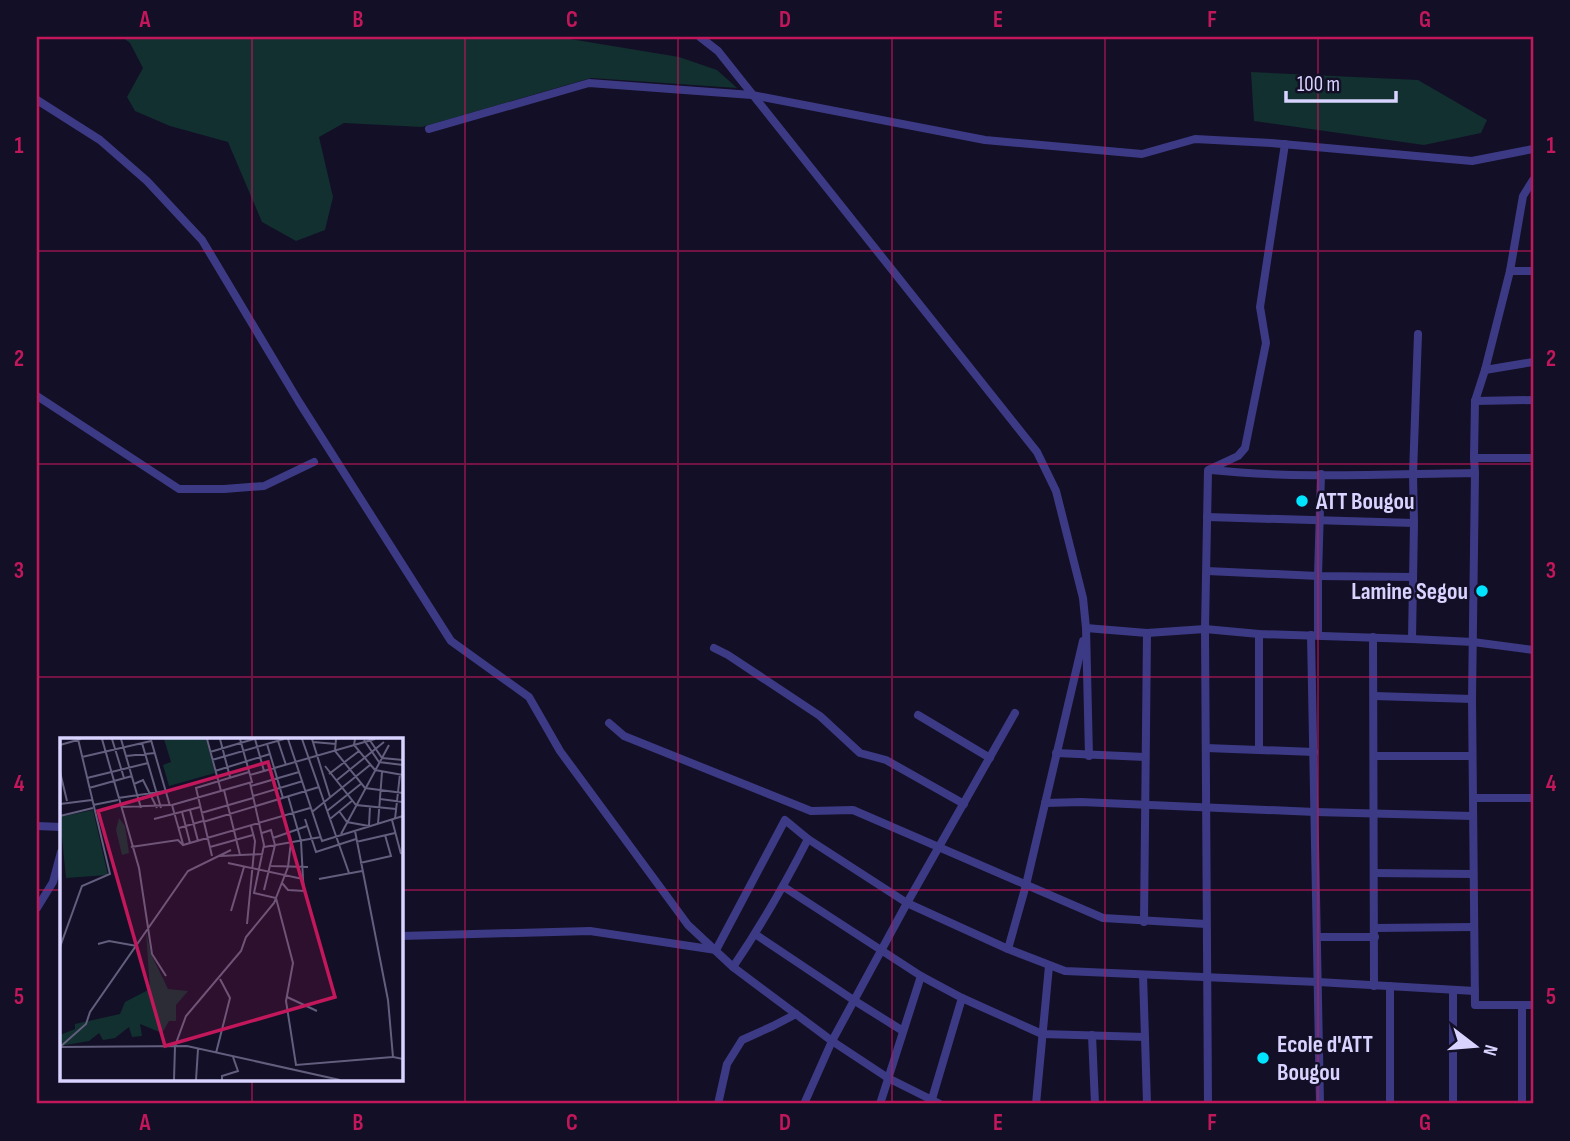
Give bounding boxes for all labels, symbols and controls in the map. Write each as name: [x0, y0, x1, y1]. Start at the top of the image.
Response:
text: A: [139, 6, 152, 34]
text: B: [353, 6, 364, 34]
text: C: [566, 6, 578, 34]
text: D: [779, 6, 791, 34]
text: E: [993, 6, 1003, 34]
text: F: [1207, 6, 1217, 34]
text: G: [1419, 6, 1431, 34]
scale bar: [1286, 60, 1397, 104]
text: 100 m: [1297, 72, 1340, 97]
text: 1: [14, 132, 24, 160]
text: 1: [1546, 132, 1556, 160]
text: 2: [14, 345, 24, 373]
text: 2: [1546, 345, 1556, 373]
place label: ATT Bougou: [1315, 487, 1414, 516]
marker: ATT Bougou: [1294, 493, 1310, 509]
text: 3: [14, 557, 24, 585]
text: 3: [1546, 557, 1556, 585]
place label: Lamine Segou: [1351, 577, 1468, 606]
marker: Lamine Segou: [1474, 583, 1490, 599]
inset map: [60, 738, 402, 1082]
text: 4: [14, 770, 25, 798]
text: 4: [1546, 770, 1557, 798]
text: 5: [14, 983, 24, 1011]
text: 5: [1546, 983, 1556, 1011]
north arrow: [1440, 1012, 1510, 1082]
place label: Ecole d'ATT Bougou: [1277, 1030, 1373, 1087]
text: N: [1477, 1042, 1502, 1058]
marker: Ecole d'ATT Bougou: [1255, 1050, 1271, 1066]
text: A: [139, 1109, 152, 1137]
text: B: [353, 1109, 364, 1137]
text: C: [566, 1109, 578, 1137]
text: D: [779, 1109, 791, 1137]
text: E: [993, 1109, 1003, 1137]
text: F: [1207, 1109, 1217, 1137]
text: G: [1419, 1109, 1431, 1137]

